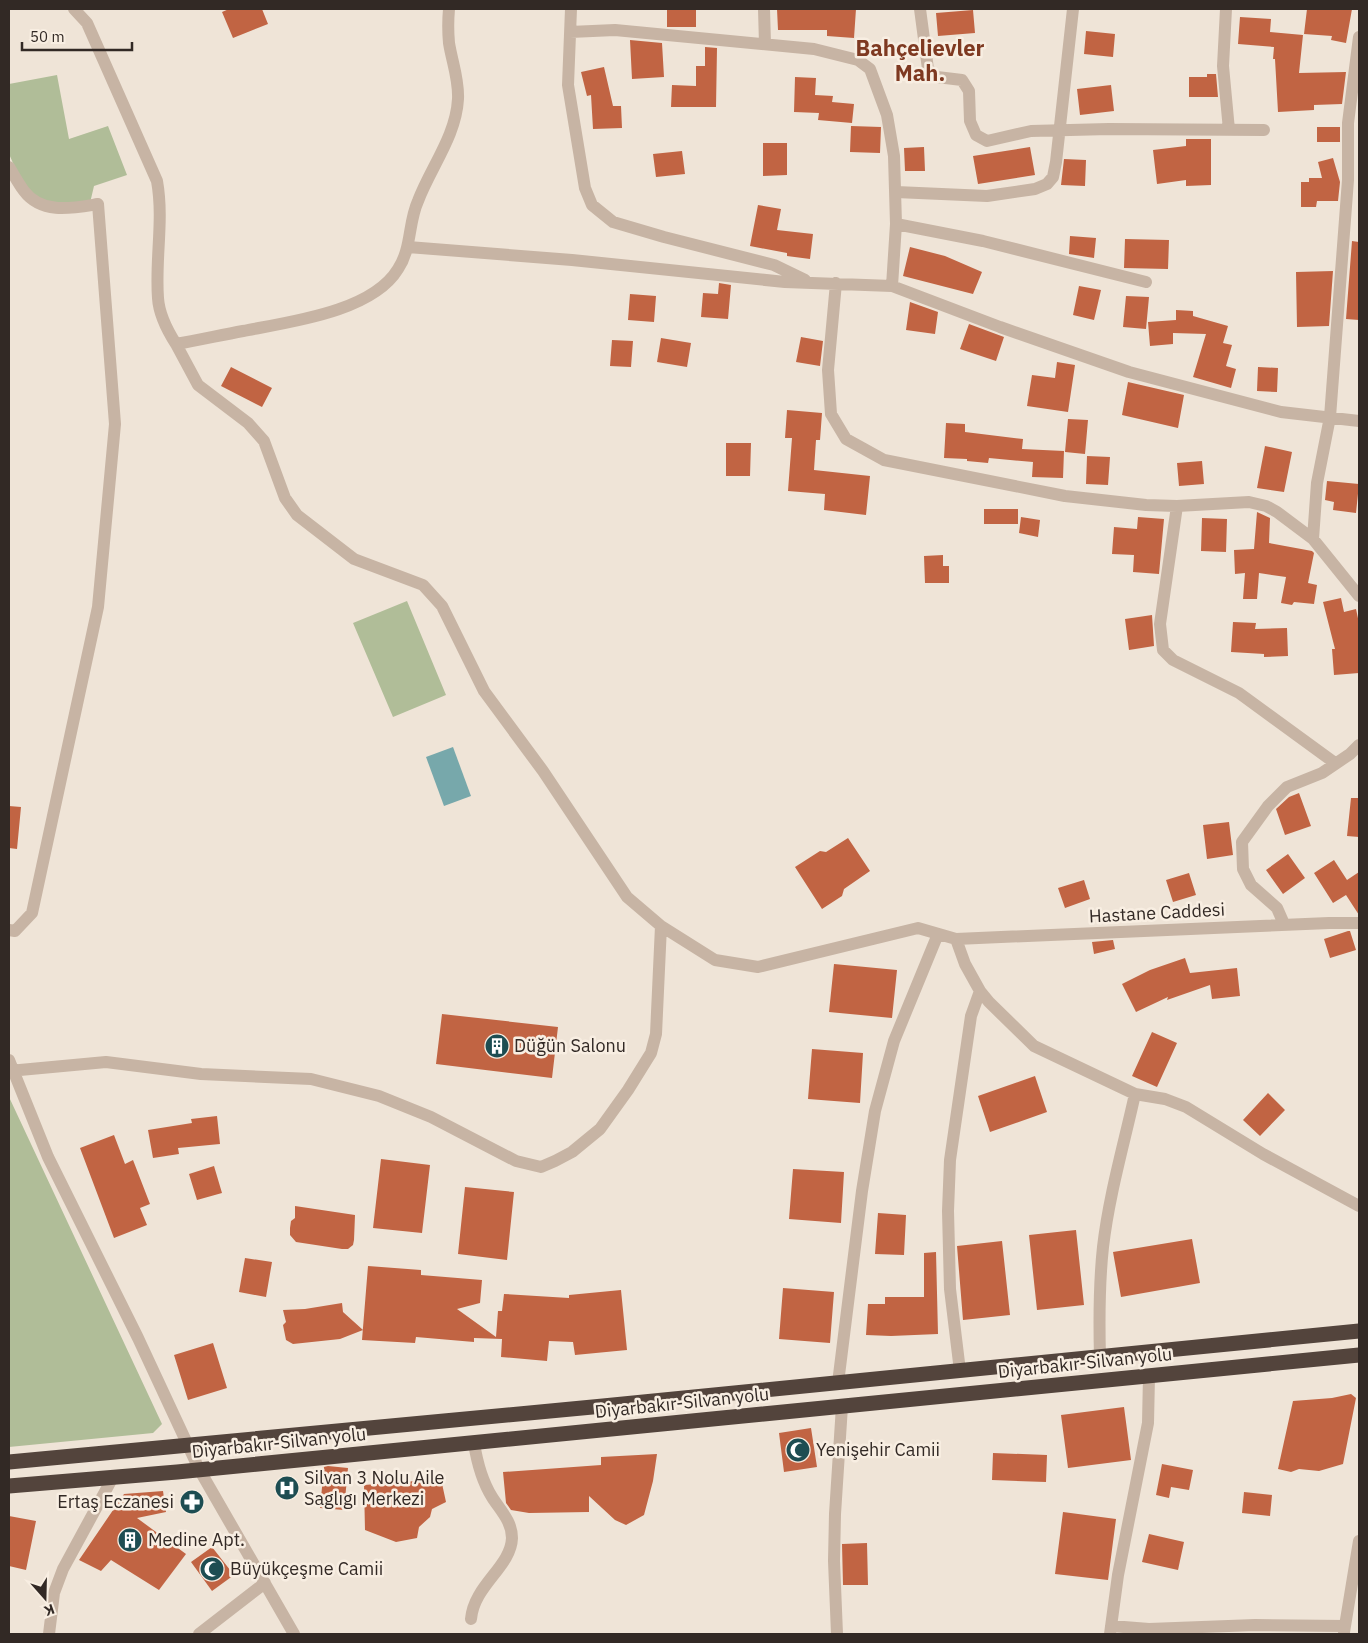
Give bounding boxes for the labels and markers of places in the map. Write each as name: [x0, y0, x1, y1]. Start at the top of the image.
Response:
building icon: Düğün Salonu: [484, 1033, 510, 1059]
place label: Düğün Salonu: [514, 1034, 626, 1057]
mosque icon: Yenişehir Camii: [785, 1437, 811, 1463]
place label: Yenişehir Camii: [816, 1438, 940, 1461]
place label: Silvan 3 Nolu Aile Saglıgı Merkezi: [304, 1466, 445, 1510]
hospital icon: Silvan 3 Nolu Aile Saglıgı Merkezi: [274, 1475, 300, 1501]
pharmacy icon: Ertaş Eczanesi: [179, 1489, 205, 1515]
place label: Ertaş Eczanesi: [57, 1490, 174, 1513]
building icon: Medine Apt.: [117, 1527, 143, 1553]
place label: Medine Apt.: [148, 1528, 245, 1551]
mosque icon: Büyükçeşme Camii: [199, 1556, 225, 1582]
place label: Büyükçeşme Camii: [230, 1557, 383, 1580]

